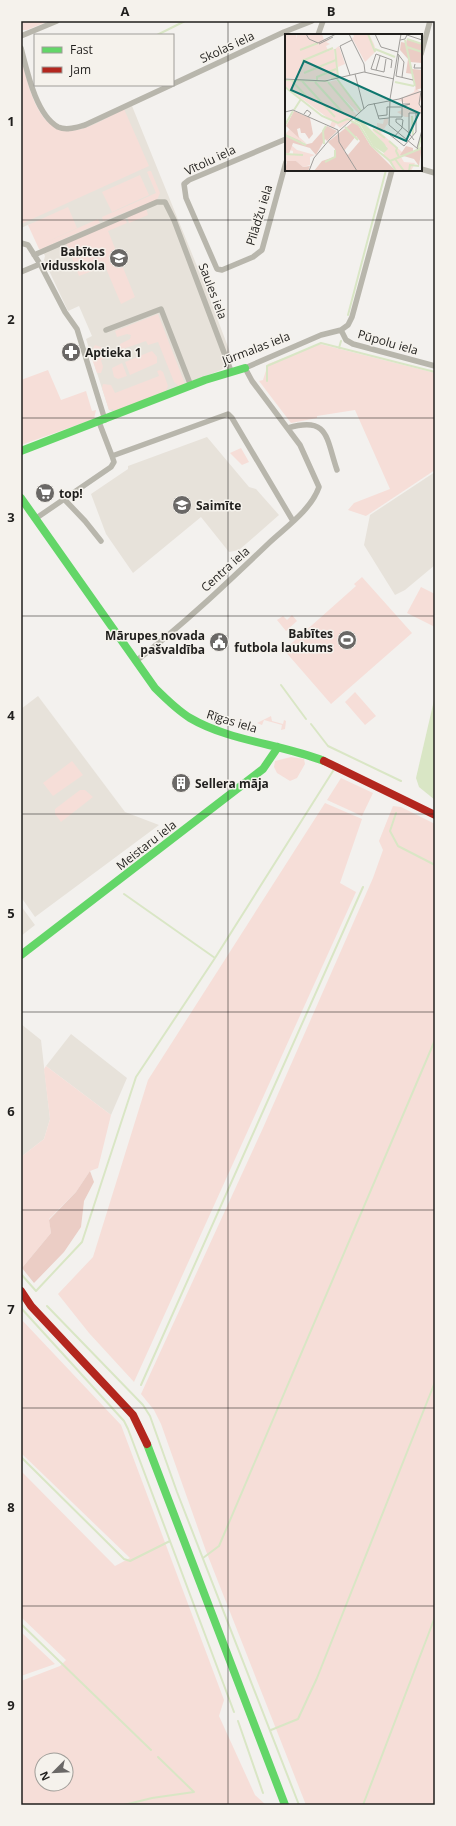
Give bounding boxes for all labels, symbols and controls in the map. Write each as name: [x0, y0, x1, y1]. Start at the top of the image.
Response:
text: A: [121, 2, 130, 20]
text: B: [327, 2, 336, 20]
street label: Skolas iela: [197, 27, 257, 67]
legend: [34, 34, 174, 86]
inset map: [285, 34, 422, 171]
text: Fast: [70, 41, 93, 58]
text: Jam: [69, 61, 91, 78]
text: 1: [7, 112, 15, 130]
street label: Vītolu iela: [182, 141, 238, 179]
street label: Pīlādžu iela: [242, 182, 276, 248]
place label: Babītes vidusskola: [41, 243, 105, 274]
school or university icon: Babītes vidusskola: [108, 247, 130, 269]
street label: Saules iela: [195, 261, 231, 321]
text: 2: [7, 310, 15, 328]
street label: Pūpolu iela: [356, 325, 420, 359]
street label: Jūrmalas iela: [219, 327, 292, 369]
pharmacy icon: Aptieka 1: [60, 341, 82, 363]
place label: Aptieka 1: [85, 344, 142, 361]
supermarket icon: top!: [34, 482, 56, 504]
place label: top!: [59, 485, 83, 502]
school or university icon: Saimīte: [171, 494, 193, 516]
place label: Saimīte: [196, 497, 241, 514]
text: 3: [7, 508, 15, 526]
street label: Centra iela: [197, 543, 253, 595]
place label: Babītes futbola laukums: [234, 625, 333, 656]
place label: Mārupes novada pašvaldība: [105, 627, 205, 658]
sports icon: Babītes futbola laukums: [336, 629, 358, 651]
public building icon: Mārupes novada pašvaldība: [208, 631, 230, 653]
street label: Rīgas iela: [205, 705, 259, 737]
text: 4: [7, 706, 15, 724]
building icon: Sellera māja: [170, 772, 192, 794]
place label: Sellera māja: [195, 775, 269, 792]
street label: Meistaru iela: [112, 816, 180, 874]
text: 5: [7, 904, 15, 922]
text: 6: [7, 1102, 15, 1120]
text: 7: [7, 1300, 15, 1318]
text: 8: [7, 1498, 15, 1516]
text: 9: [7, 1696, 15, 1714]
north arrow: [34, 1752, 74, 1792]
text: N: [36, 1769, 53, 1783]

